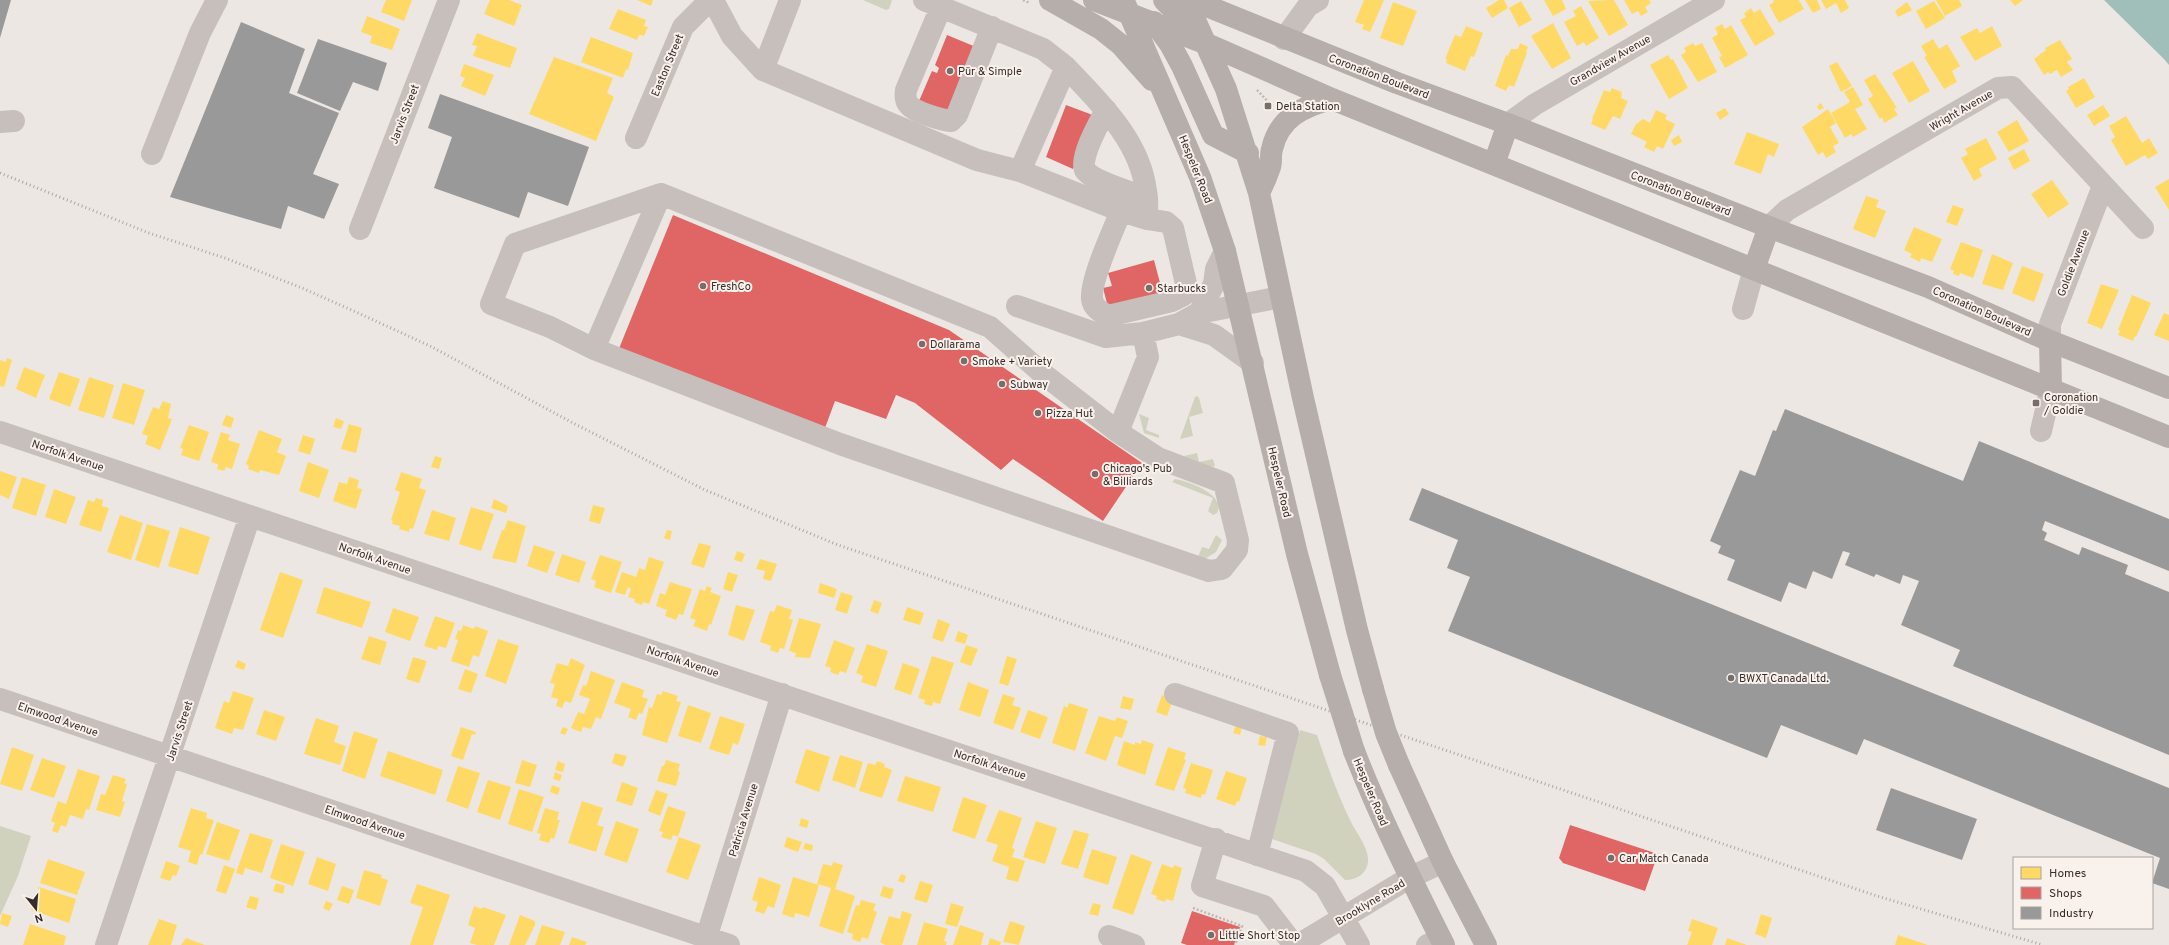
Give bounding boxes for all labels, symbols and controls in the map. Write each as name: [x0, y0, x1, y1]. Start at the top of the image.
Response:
street label: Easton Street: [648, 32, 687, 99]
street label: Grandview Avenue: [1568, 32, 1654, 90]
street label: Coronation Boulevard: [1326, 51, 1431, 103]
place label: Pür & Simple: [958, 65, 1022, 79]
marker: Pür & Simple: [945, 66, 955, 76]
street label: Jarvis Street: [387, 83, 423, 146]
street label: Wright Avenue: [1927, 87, 1996, 135]
place label: Delta Station: [1276, 100, 1340, 114]
marker: Delta Station: [1263, 101, 1273, 111]
street label: Hespeler Road: [1175, 133, 1215, 205]
street label: Coronation Boulevard: [1628, 168, 1733, 220]
street label: Goldie Avenue: [2055, 228, 2093, 299]
place label: FreshCo: [711, 280, 751, 294]
marker: FreshCo: [698, 281, 708, 291]
place label: Starbucks: [1157, 282, 1206, 296]
marker: Starbucks: [1144, 283, 1154, 293]
street label: Coronation Boulevard: [1930, 284, 2033, 340]
place label: Dollarama: [930, 338, 981, 352]
marker: Dollarama: [917, 339, 927, 349]
place label: Smoke + Variety: [972, 355, 1053, 369]
marker: Smoke + Variety: [959, 356, 969, 366]
place label: Subway: [1010, 378, 1048, 392]
marker: Subway: [997, 379, 1007, 389]
place label: Coronation / Goldie: [2043, 391, 2098, 418]
marker: Coronation / Goldie: [2031, 398, 2041, 408]
place label: Pizza Hut: [1046, 407, 1093, 421]
marker: Pizza Hut: [1033, 408, 1043, 418]
street label: Norfolk Avenue: [30, 437, 106, 475]
street label: Hespeler Road: [1264, 445, 1294, 519]
place label: Chicago's Pub & Billiards: [1103, 462, 1172, 489]
marker: Chicago's Pub & Billiards: [1090, 469, 1100, 479]
street label: Norfolk Avenue: [337, 540, 413, 578]
street label: Norfolk Avenue: [645, 643, 721, 681]
place label: BWXT Canada Ltd.: [1739, 672, 1829, 686]
marker: BWXT Canada Ltd.: [1726, 673, 1736, 683]
street label: Jarvis Street: [164, 699, 196, 763]
street label: Elmwood Avenue: [16, 700, 100, 740]
street label: Norfolk Avenue: [952, 747, 1028, 783]
street label: Hespeler Road: [1350, 756, 1391, 828]
street label: Patricia Avenue: [726, 782, 762, 859]
street label: Elmwood Avenue: [323, 803, 407, 843]
place label: Car Match Canada: [1619, 852, 1709, 866]
marker: Car Match Canada: [1606, 853, 1616, 863]
legend: [2013, 857, 2153, 929]
text: Homes: [2049, 866, 2086, 882]
street label: Brooklyne Road: [1333, 877, 1408, 929]
text: Shops: [2049, 886, 2082, 902]
north arrow: [16, 889, 56, 929]
text: Industry: [2049, 906, 2094, 922]
text: N: [33, 910, 44, 925]
place label: Little Short Stop: [1219, 929, 1300, 943]
marker: Little Short Stop: [1206, 930, 1216, 940]

